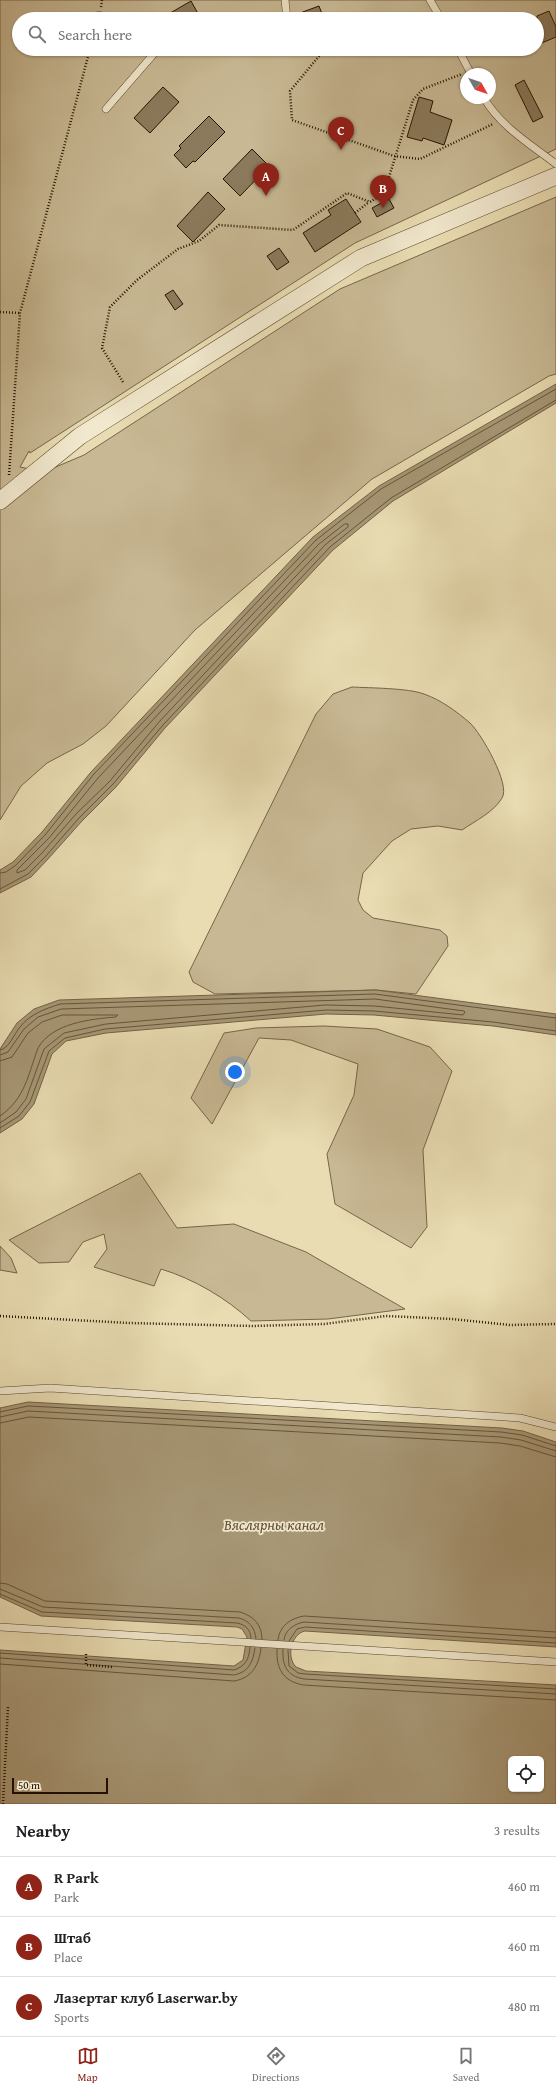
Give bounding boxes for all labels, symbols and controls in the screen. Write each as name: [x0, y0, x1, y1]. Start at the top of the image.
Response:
search box: [12, 12, 544, 56]
icon: search: [26, 23, 48, 45]
text: Search here: [58, 24, 132, 45]
north arrow: [460, 68, 496, 104]
pin: C: [328, 117, 354, 150]
pin: A: [253, 163, 279, 196]
pin: B: [370, 175, 396, 208]
your location: [225, 1062, 245, 1082]
water label: Вяслярны канал: [223, 1514, 324, 1535]
map controls: [508, 1756, 544, 1792]
button: locate: [508, 1756, 544, 1792]
scale bar: [12, 1776, 108, 1795]
text: 50 m: [18, 1777, 40, 1793]
text: Nearby: [16, 1818, 70, 1843]
text: 3 results: [494, 1821, 540, 1840]
text: R Park: [54, 1867, 98, 1888]
text: A: [25, 1877, 33, 1896]
text: 460 m: [508, 1877, 540, 1896]
text: Park: [54, 1888, 79, 1907]
text: Штаб: [54, 1927, 91, 1948]
text: B: [25, 1937, 33, 1956]
text: 460 m: [508, 1937, 540, 1956]
text: Place: [54, 1948, 83, 1967]
text: Лазертаг клуб Laserwar.by: [54, 1987, 238, 2008]
text: C: [25, 1997, 33, 2016]
text: 480 m: [508, 1997, 540, 2016]
text: Sports: [54, 2008, 89, 2027]
tab: Map: [77, 2045, 99, 2085]
tab: Directions: [252, 2045, 299, 2085]
tab: Saved: [453, 2045, 479, 2085]

